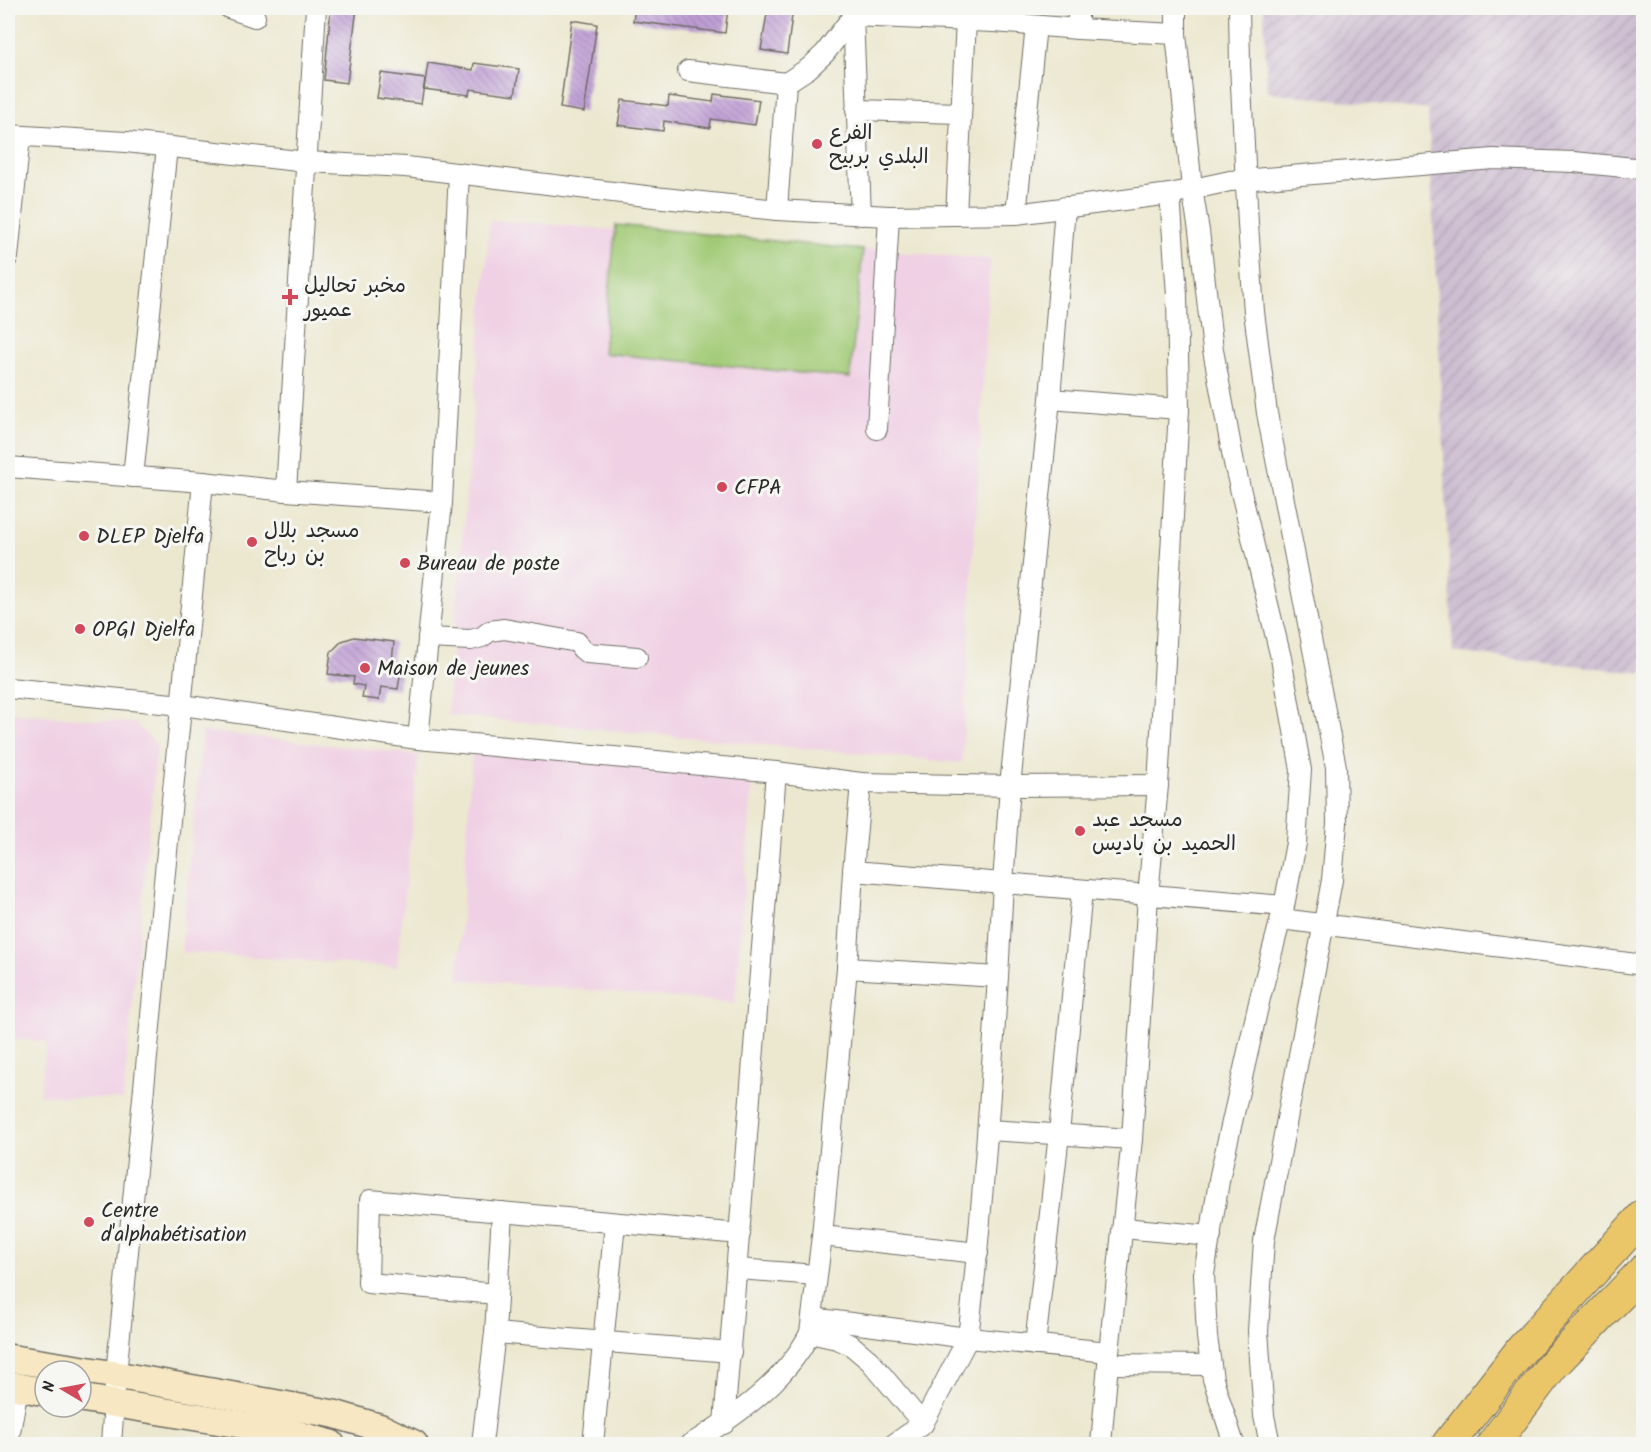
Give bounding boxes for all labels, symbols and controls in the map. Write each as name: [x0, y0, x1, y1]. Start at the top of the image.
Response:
place label: الفرع البلدي بربيح: [829, 117, 929, 174]
marker: الفرع البلدي بربيح: [810, 137, 824, 151]
place label: مخبر تحاليل عميور: [302, 270, 406, 327]
marker: مخبر تحاليل عميور: [281, 288, 299, 306]
place label: CFPA: [734, 472, 782, 505]
marker: CFPA: [715, 480, 729, 494]
place label: مسجد بلال بن رباح: [264, 515, 360, 572]
place label: DLEP Djelfa: [96, 521, 204, 554]
marker: DLEP Djelfa: [77, 529, 91, 543]
marker: مسجد بلال بن رباح: [245, 535, 259, 549]
place label: Bureau de poste: [417, 548, 560, 581]
marker: Bureau de poste: [398, 556, 412, 570]
place label: OPGI Djelfa: [92, 614, 195, 647]
marker: OPGI Djelfa: [73, 622, 87, 636]
place label: Maison de jeunes: [377, 653, 529, 686]
marker: Maison de jeunes: [358, 661, 372, 675]
place label: مسجد عبد الحميد بن باديس: [1092, 804, 1236, 861]
marker: مسجد عبد الحميد بن باديس: [1073, 824, 1087, 838]
place label: Centre d'alphabétisation: [101, 1195, 247, 1252]
marker: Centre d'alphabétisation: [82, 1215, 96, 1229]
north arrow: [33, 1359, 93, 1419]
text: N: [37, 1380, 63, 1394]

